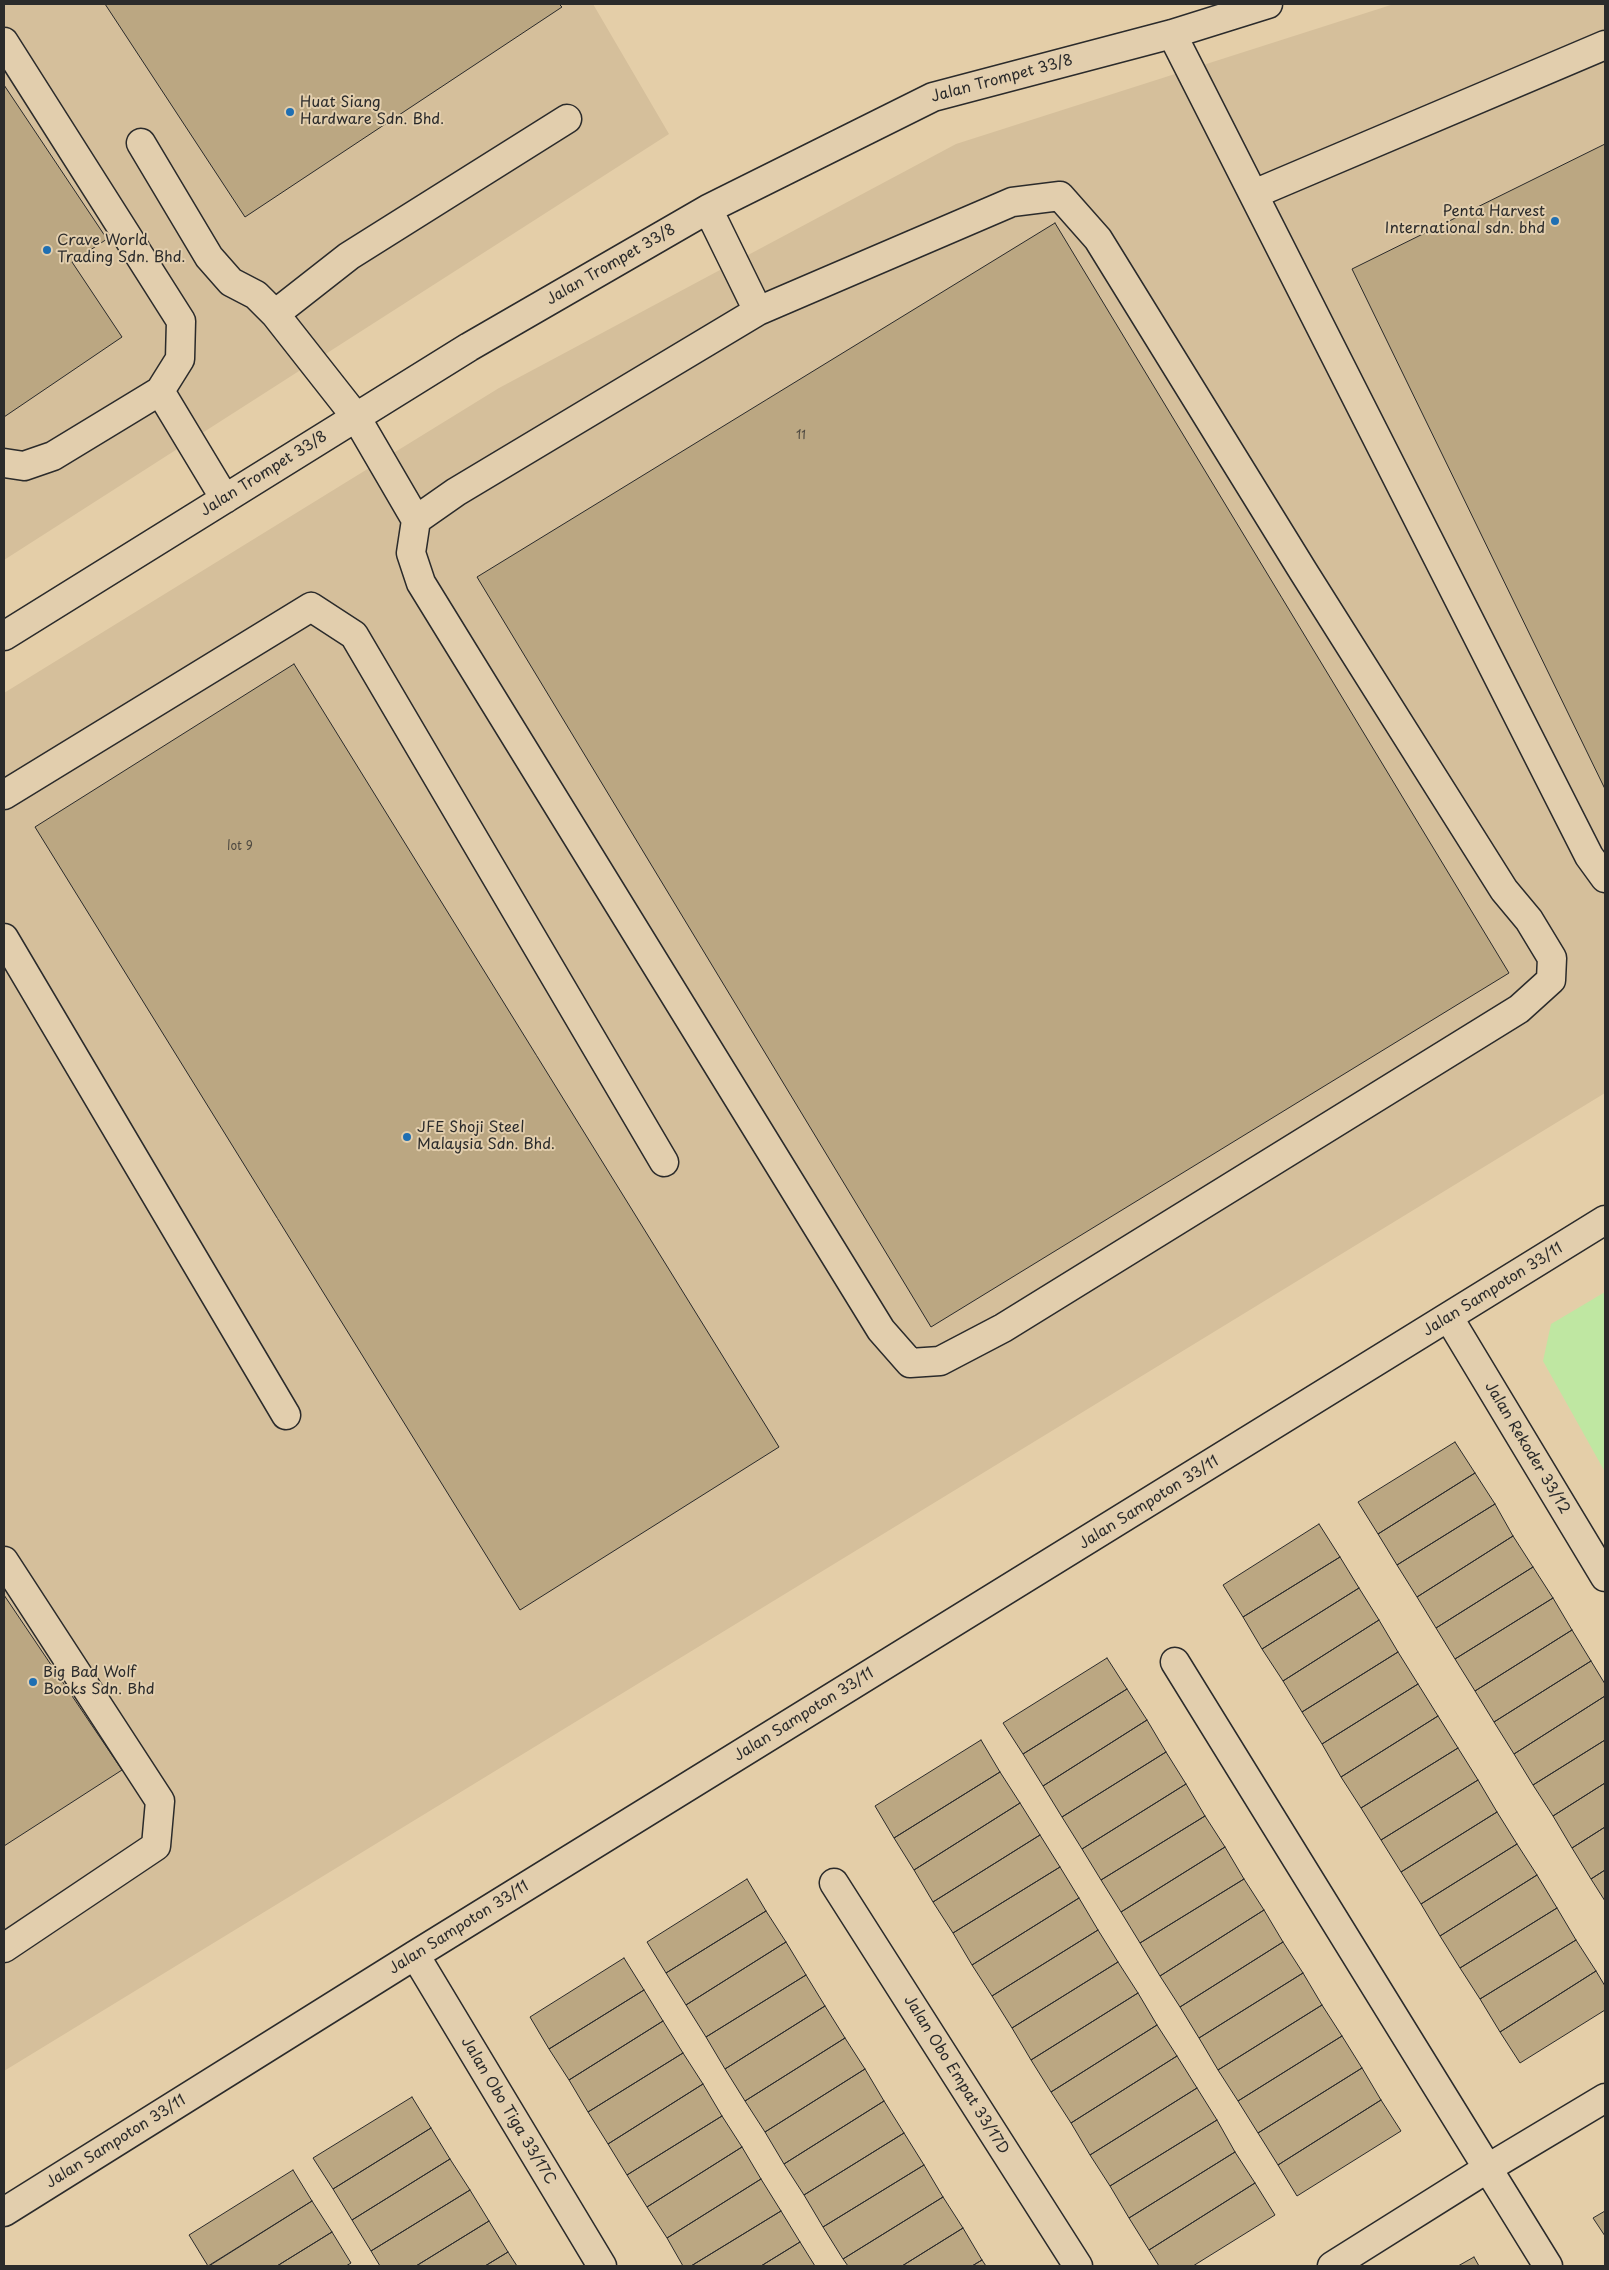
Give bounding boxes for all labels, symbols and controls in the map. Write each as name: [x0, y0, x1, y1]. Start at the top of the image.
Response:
street label: Jalan Trompet 33/8: [929, 51, 1075, 107]
place label: Huat Siang Hardware Sdn. Bhd.: [300, 94, 444, 129]
marker: Huat Siang Hardware Sdn. Bhd.: [284, 106, 296, 118]
place label: Penta Harvest International sdn. bhd: [1385, 203, 1545, 238]
marker: Penta Harvest International sdn. bhd: [1549, 215, 1561, 227]
street label: Jalan Trompet 33/8: [543, 221, 679, 309]
place label: Crave World Trading Sdn. Bhd.: [57, 232, 186, 267]
marker: Crave World Trading Sdn. Bhd.: [41, 244, 53, 256]
street label: Jalan Trompet 33/8: [197, 428, 331, 520]
house number: 11: [796, 429, 806, 443]
house number: lot 9: [227, 840, 253, 854]
place label: JFE Shoji Steel Malaysia Sdn. Bhd.: [417, 1119, 555, 1154]
marker: JFE Shoji Steel Malaysia Sdn. Bhd.: [401, 1131, 413, 1143]
street label: Jalan Sampoton 33/11: [1420, 1240, 1566, 1340]
street label: Jalan Rekoder 33/12: [1480, 1379, 1574, 1517]
street label: Jalan Sampoton 33/11: [1076, 1453, 1222, 1553]
place label: Big Bad Wolf Books Sdn. Bhd: [43, 1664, 155, 1699]
street label: Jalan Sampoton 33/11: [731, 1665, 877, 1765]
marker: Big Bad Wolf Books Sdn. Bhd: [27, 1676, 39, 1688]
street label: Jalan Sampoton 33/11: [386, 1878, 532, 1978]
street label: Jalan Obo Empat 33/17D: [900, 1992, 1012, 2158]
street label: Jalan Obo Tiga 33/17C: [457, 2034, 559, 2188]
street label: Jalan Sampoton 33/11: [43, 2092, 189, 2192]

